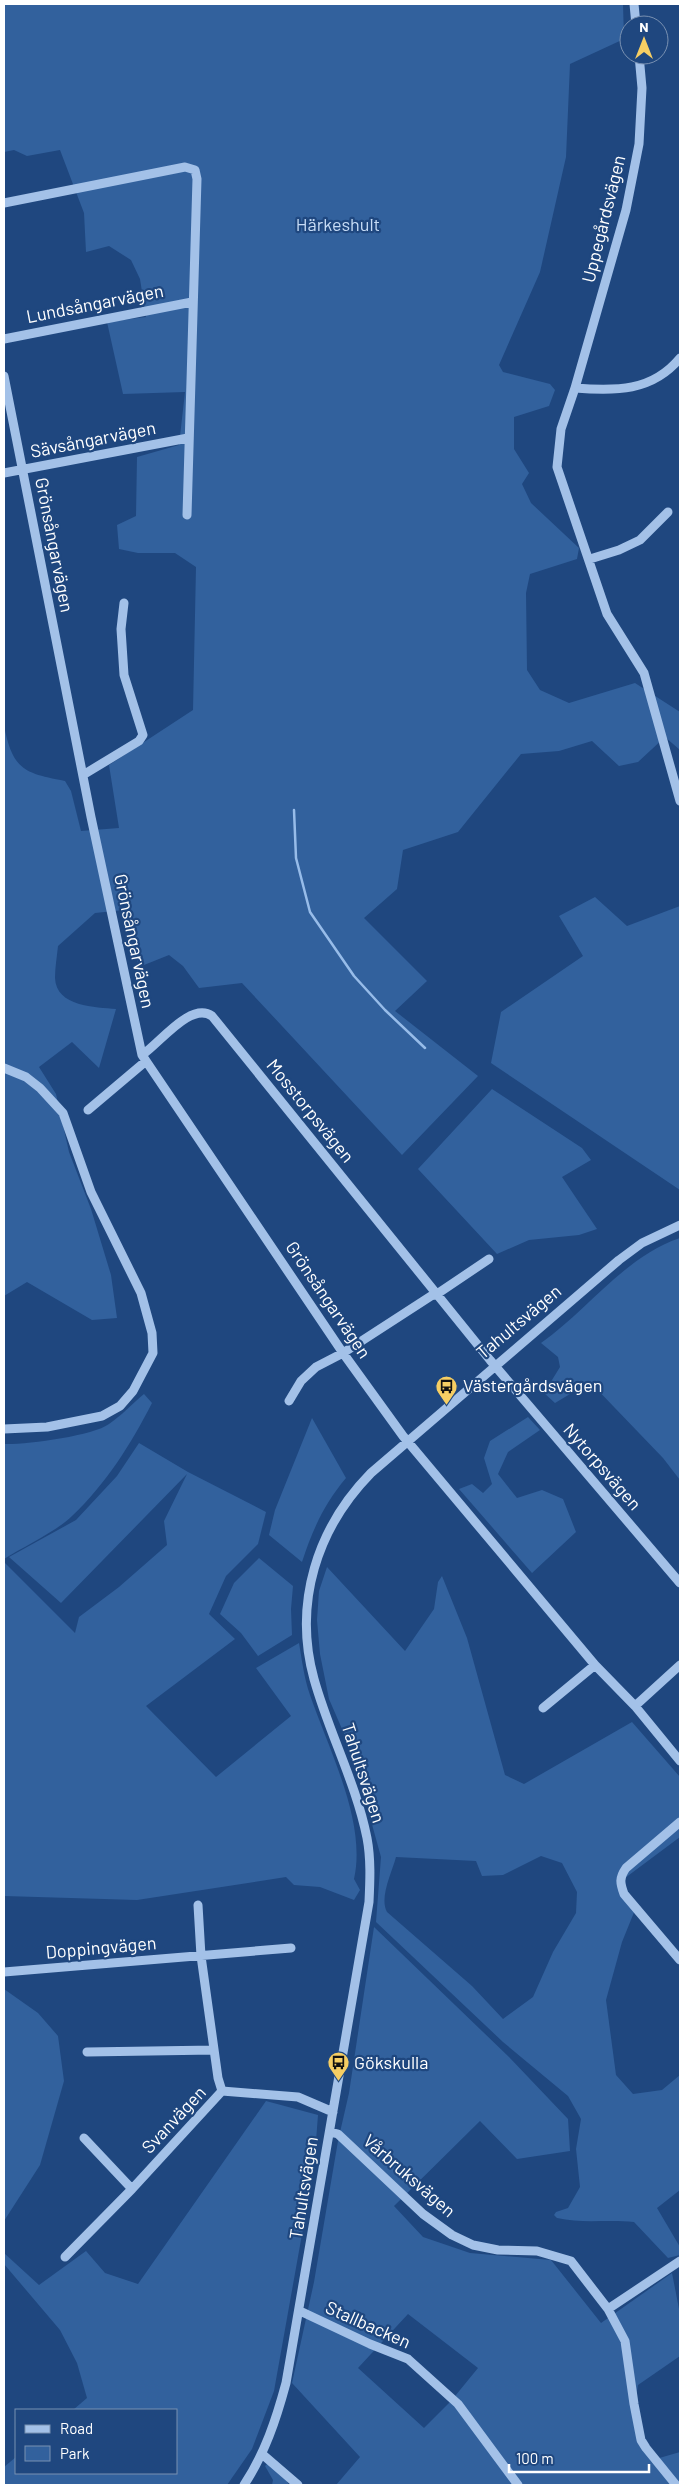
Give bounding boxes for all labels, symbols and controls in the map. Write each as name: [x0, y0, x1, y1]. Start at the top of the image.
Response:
north arrow: [619, 15, 669, 65]
text: N: [639, 18, 649, 35]
street label: Uppegårdsvägen: [577, 153, 630, 285]
park label: Härkeshult: [296, 213, 380, 235]
street label: Lundsångarvägen: [24, 279, 165, 327]
street label: Sävsångarvägen: [28, 416, 157, 462]
street label: Grönsångarvägen: [31, 476, 79, 614]
street label: Grönsångarvägen: [110, 872, 160, 1010]
street label: Mosstorpsvägen: [262, 1054, 359, 1167]
street label: Grönsångarvägen: [281, 1237, 376, 1362]
street label: Tahultsvägen: [472, 1279, 565, 1363]
bus stop icon: Västergårdsvägen: [435, 1374, 459, 1405]
place label: Västergårdsvägen: [463, 1374, 602, 1396]
street label: Nytorpsvägen: [559, 1419, 646, 1514]
street label: Tahultsvägen: [337, 1720, 390, 1825]
street label: Doppingvägen: [45, 1931, 157, 1963]
bus stop icon: Gökskulla: [326, 2051, 350, 2082]
place label: Gökskulla: [354, 2051, 428, 2073]
street label: Svanvägen: [137, 2081, 210, 2158]
street label: Vårbruksvägen: [359, 2129, 460, 2221]
street label: Tahultsvägen: [284, 2135, 322, 2241]
street label: Stallbacken: [322, 2296, 414, 2353]
legend: [15, 2409, 178, 2474]
text: Road: [60, 2419, 93, 2437]
scale bar: [509, 2442, 649, 2474]
text: Park: [60, 2444, 90, 2462]
text: 100 m: [516, 2449, 554, 2467]

